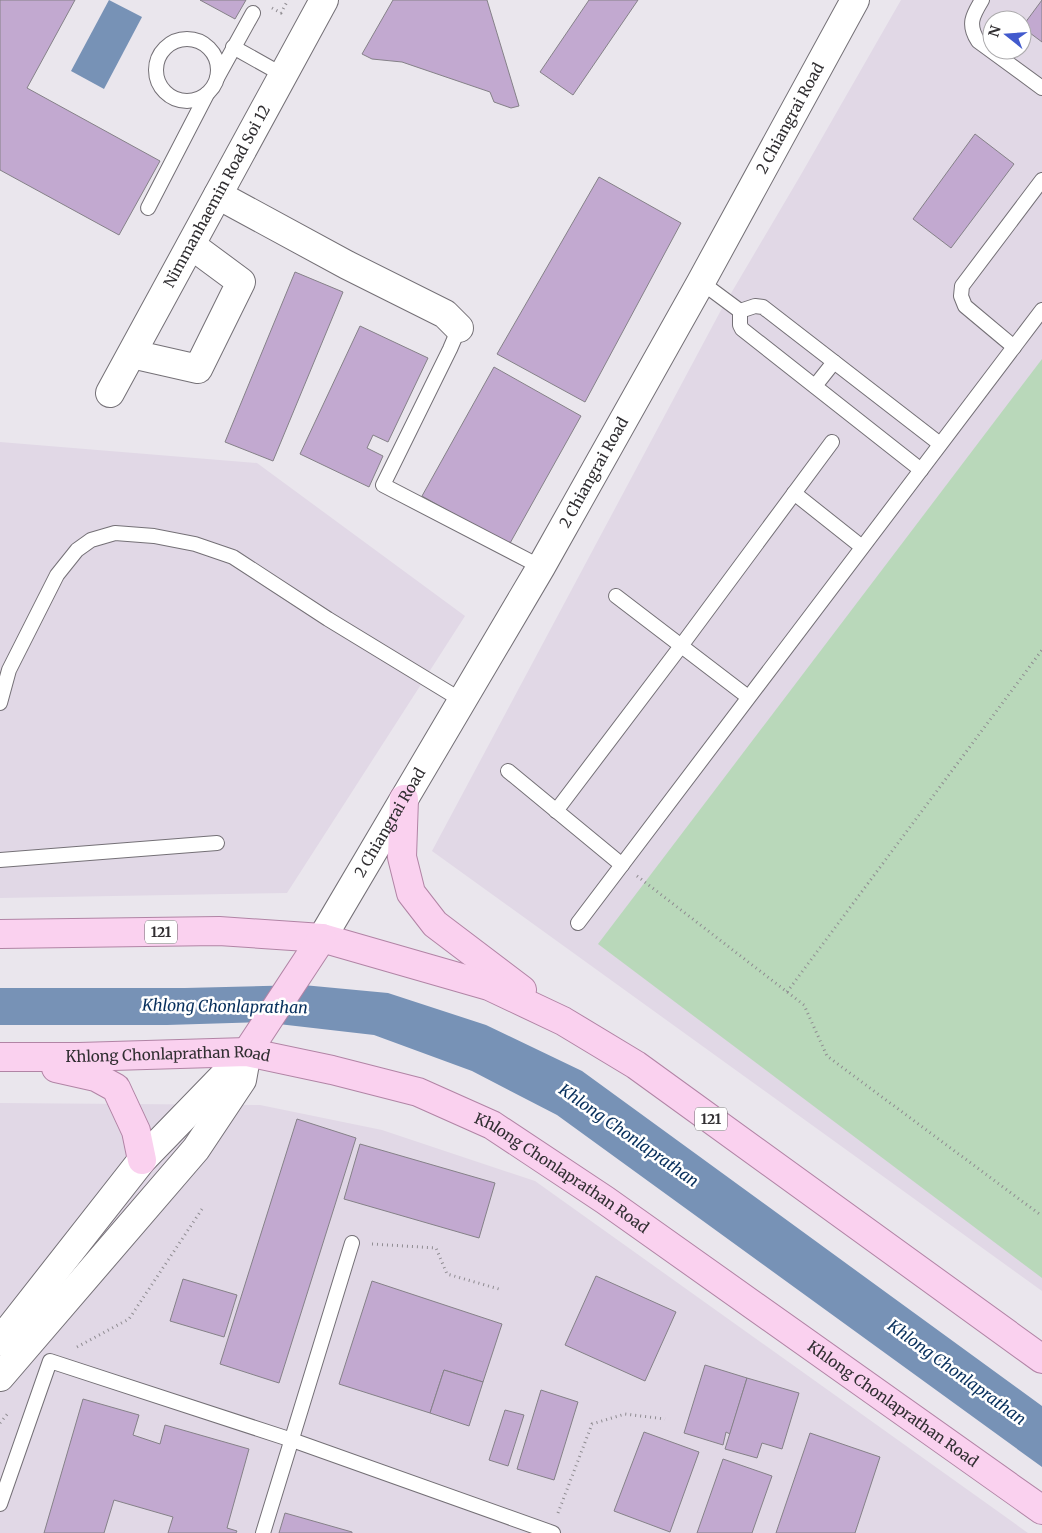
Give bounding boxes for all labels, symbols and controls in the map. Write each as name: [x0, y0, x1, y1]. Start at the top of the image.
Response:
north arrow: [982, 10, 1032, 60]
text: N: [984, 23, 1005, 39]
street label: 2 Chiangrai Road: [752, 59, 828, 177]
street label: Nimmanhaemin Road Soi 12: [159, 101, 274, 291]
street label: 2 Chiangrai Road: [555, 414, 632, 531]
street label: 2 Chiangrai Road: [350, 764, 429, 880]
road number: 121: [145, 920, 177, 944]
water label: Khlong Chonlaprathan: [141, 995, 308, 1017]
street label: Khlong Chonlaprathan Road: [66, 1042, 272, 1066]
water label: Khlong Chonlaprathan: [555, 1079, 703, 1191]
street label: Khlong Chonlaprathan Road: [472, 1108, 652, 1237]
road number: 121: [695, 1108, 727, 1130]
water label: Khlong Chonlaprathan: [883, 1315, 1030, 1429]
street label: Khlong Chonlaprathan Road: [804, 1337, 982, 1471]

